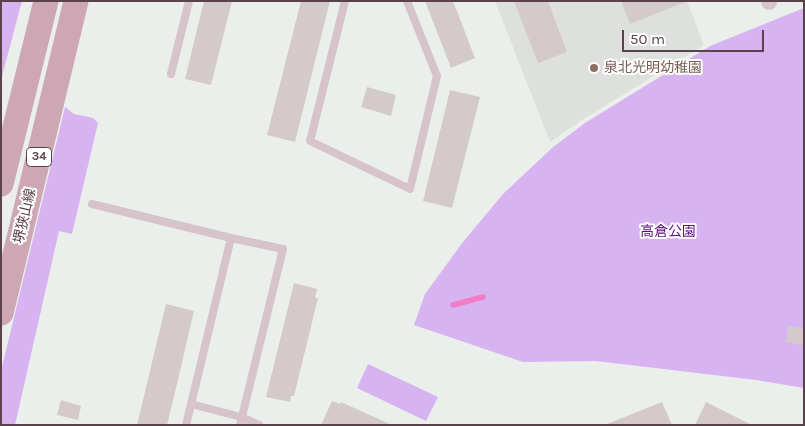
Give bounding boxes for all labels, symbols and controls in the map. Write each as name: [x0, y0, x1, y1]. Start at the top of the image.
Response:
scale bar: [625, 20, 768, 52]
text: 50 m: [630, 30, 665, 48]
place label: 泉北光明幼稚園: [604, 60, 702, 76]
marker: 泉北光明幼稚園: [588, 62, 600, 74]
road number: 34: [26, 148, 52, 166]
street label: 堺狭山線: [11, 187, 39, 245]
park label: 高倉公園: [640, 224, 696, 240]

